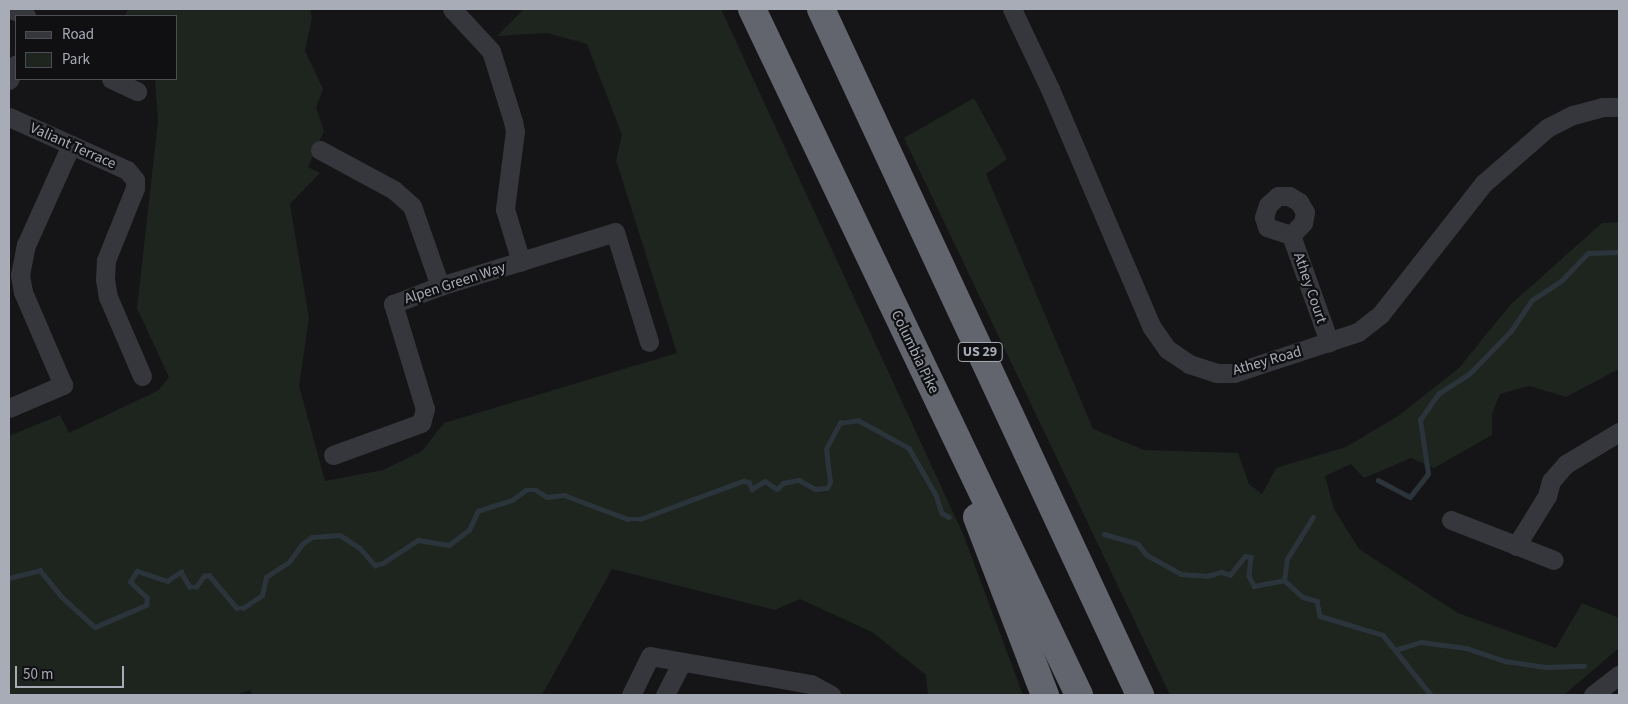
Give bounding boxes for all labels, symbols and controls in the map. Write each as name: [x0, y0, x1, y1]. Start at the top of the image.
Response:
legend: [15, 15, 178, 80]
text: Road: [62, 24, 94, 45]
text: Park: [62, 49, 90, 70]
street label: Valiant Terrace: [27, 119, 119, 173]
street label: Athey Court: [1289, 250, 1331, 326]
street label: Alpen Green Way: [402, 258, 508, 308]
street label: Columbia Pike: [887, 307, 943, 397]
road number: US 29: [958, 341, 1002, 364]
street label: Athey Road: [1230, 343, 1304, 379]
scale bar: [18, 656, 126, 688]
text: 50 m: [23, 664, 53, 685]

